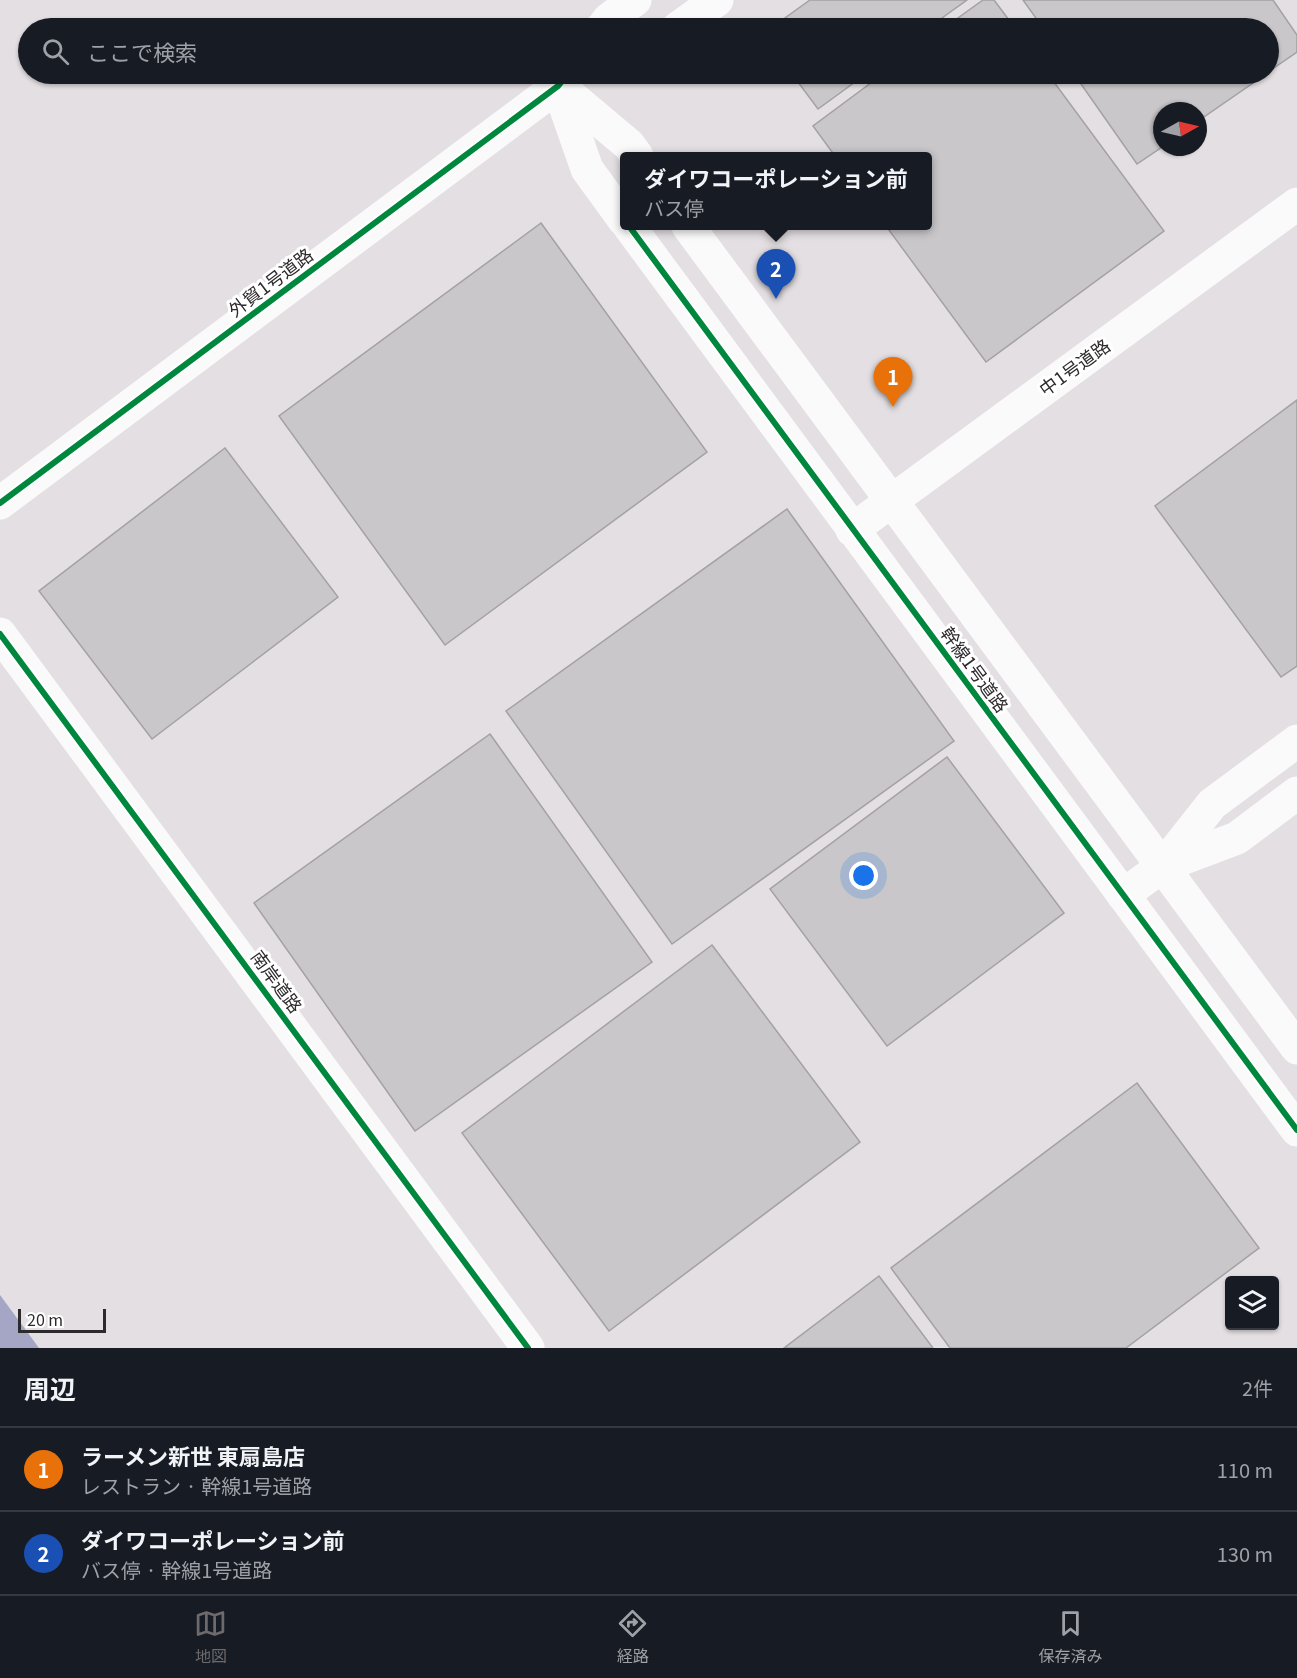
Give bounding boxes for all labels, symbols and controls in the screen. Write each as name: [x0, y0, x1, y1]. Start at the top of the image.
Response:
search box: [18, 18, 1279, 84]
icon: search: [39, 35, 72, 68]
text: ここで検索: [87, 35, 197, 67]
north arrow: [1153, 102, 1207, 156]
popup: [620, 152, 932, 230]
text: ダイワコーポレーション前: [644, 161, 908, 193]
text: バス停: [644, 193, 704, 222]
street label: 外貿1号道路: [222, 241, 318, 322]
pin: 2: [756, 250, 796, 299]
street label: 中1号道路: [1033, 332, 1115, 401]
pin: 1: [874, 358, 912, 407]
street label: 幹線1号道路: [936, 621, 1016, 717]
your location: [849, 861, 878, 890]
street label: 南岸道路: [246, 944, 309, 1018]
map controls: [1225, 1276, 1279, 1330]
button: layers: [1225, 1276, 1279, 1330]
scale bar: [18, 1306, 106, 1334]
text: 20 m: [27, 1307, 63, 1331]
text: 周辺: [24, 1369, 76, 1406]
text: 2件: [1242, 1373, 1273, 1402]
text: ラーメン新世 東扇島店: [81, 1439, 305, 1471]
text: 1: [38, 1455, 49, 1484]
text: 110 m: [1217, 1455, 1273, 1484]
text: レストラン · 幹線1号道路: [81, 1471, 312, 1500]
text: ダイワコーポレーション前: [81, 1523, 345, 1555]
text: 2: [38, 1539, 49, 1568]
text: 130 m: [1217, 1539, 1273, 1568]
text: バス停 · 幹線1号道路: [81, 1555, 272, 1584]
tab: 地図: [194, 1607, 227, 1667]
tab: 経路: [616, 1607, 649, 1667]
tab: 保存済み: [1038, 1607, 1102, 1667]

